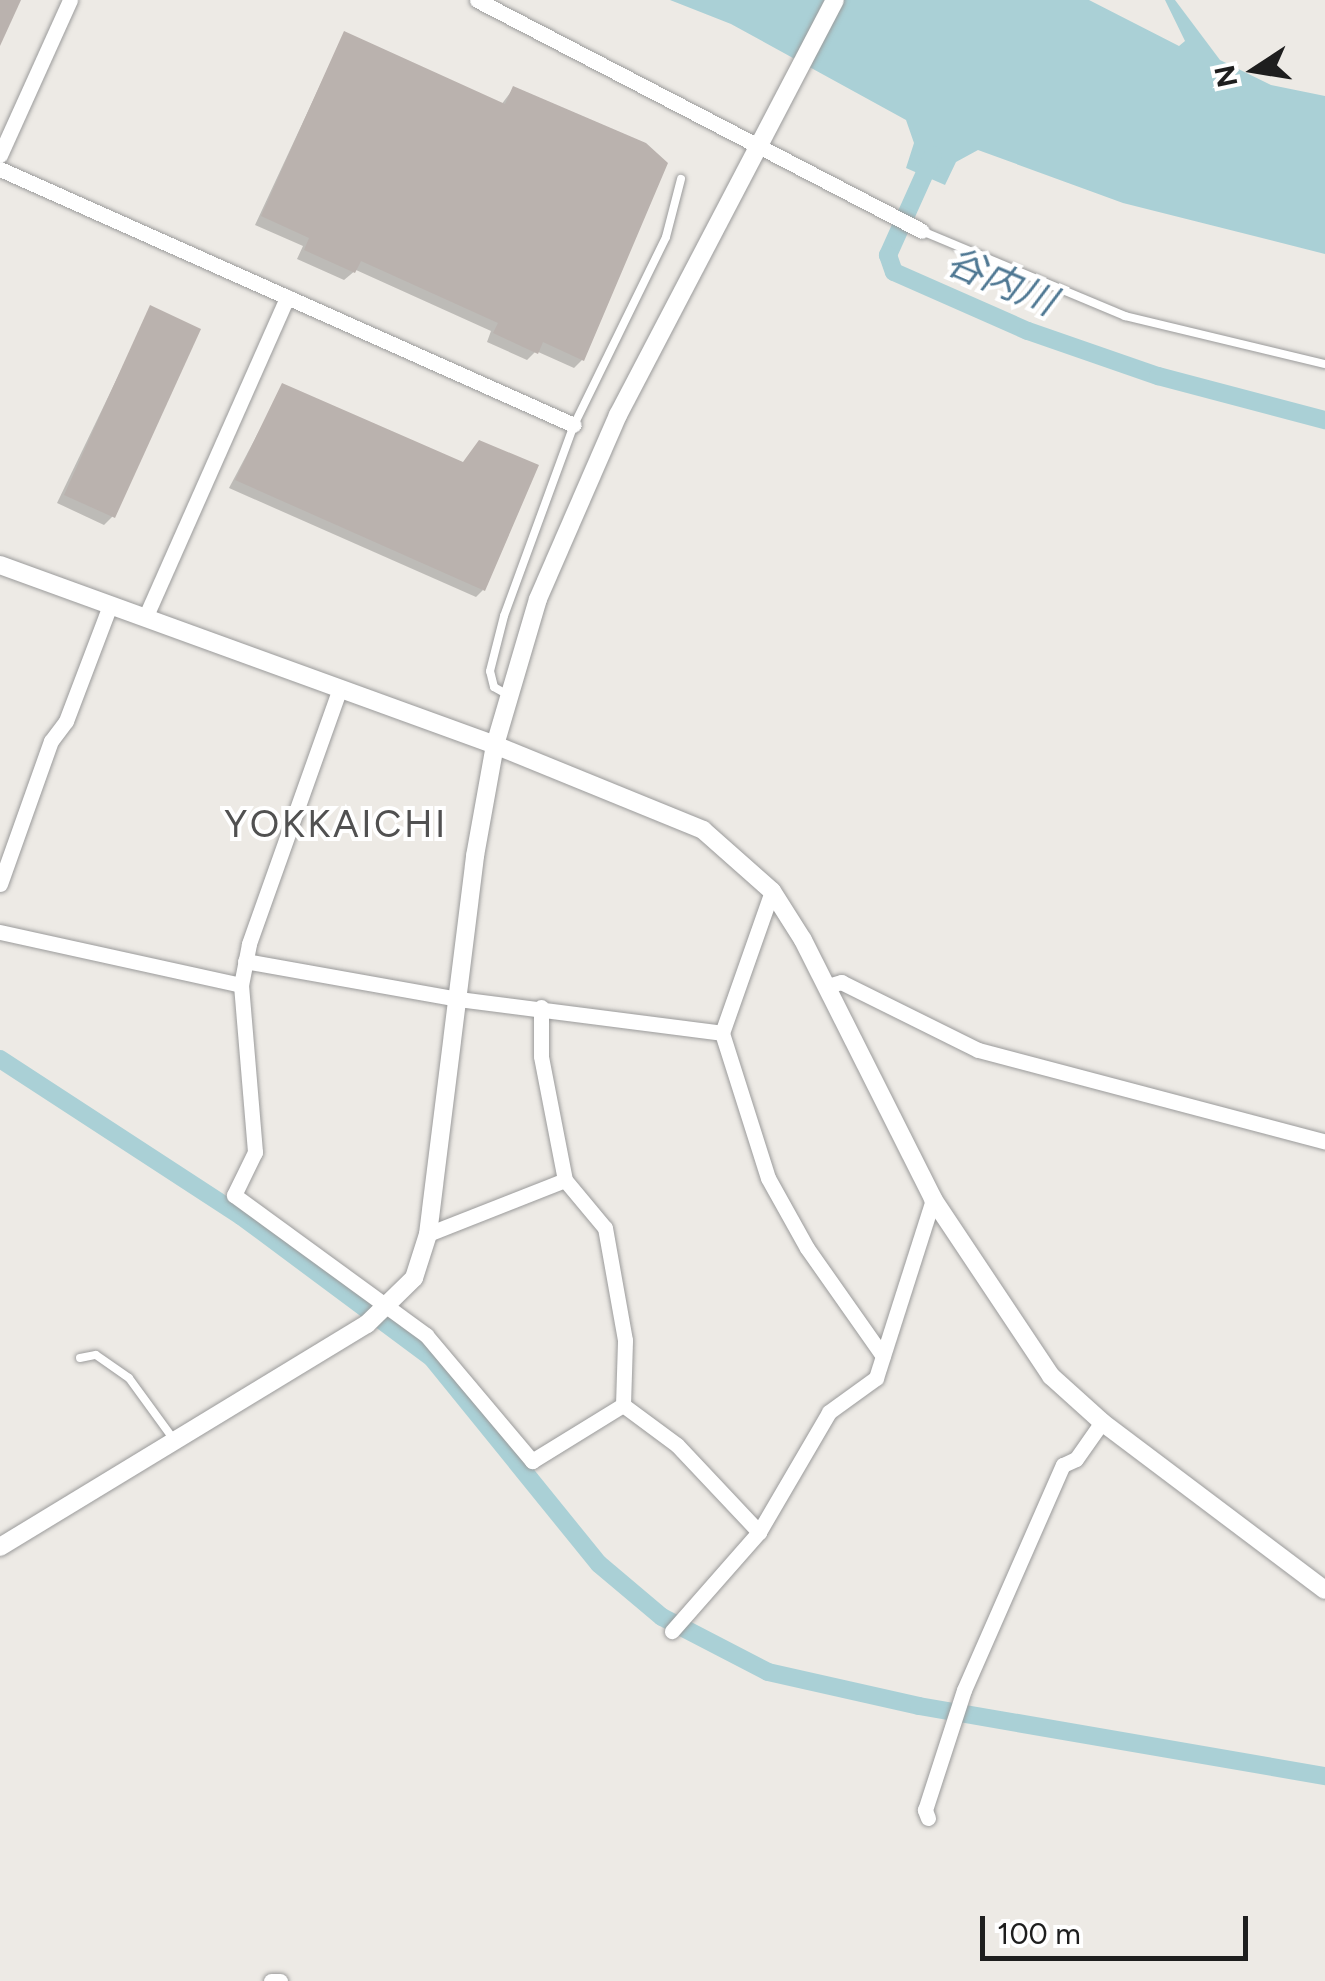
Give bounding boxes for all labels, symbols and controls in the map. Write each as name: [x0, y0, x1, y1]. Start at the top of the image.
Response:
north arrow: [1205, 20, 1305, 120]
text: N: [1207, 62, 1245, 90]
water label: 谷内川: [940, 239, 1062, 325]
district label: YOKKAICHI: [224, 802, 448, 848]
scale bar: [985, 1896, 1252, 1958]
text: 100 m: [997, 1915, 1081, 1952]

